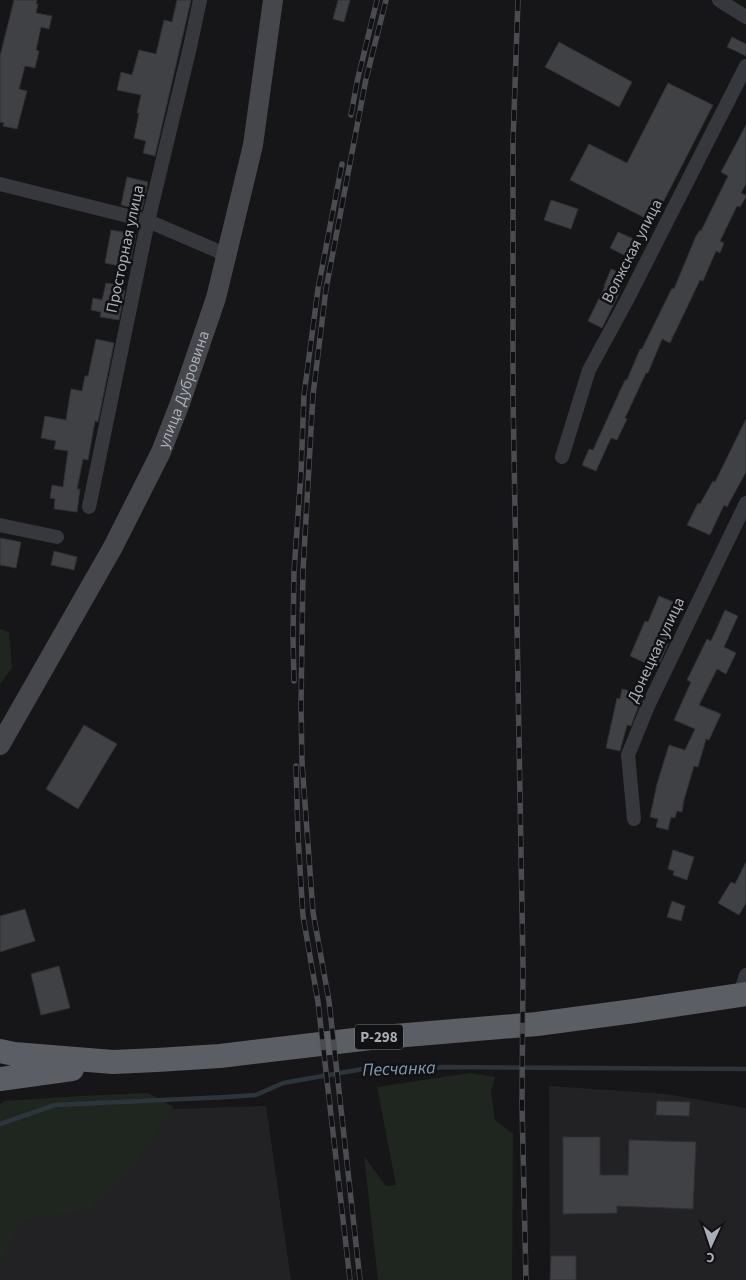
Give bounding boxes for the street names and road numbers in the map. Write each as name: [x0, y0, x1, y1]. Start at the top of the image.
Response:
street label: Просторная улица: [101, 183, 149, 315]
street label: Волжская улица: [596, 195, 668, 307]
street label: улица Дубровина: [152, 328, 215, 451]
street label: Донецкая улица: [622, 594, 690, 706]
road number: Р-298: [355, 1024, 403, 1050]

